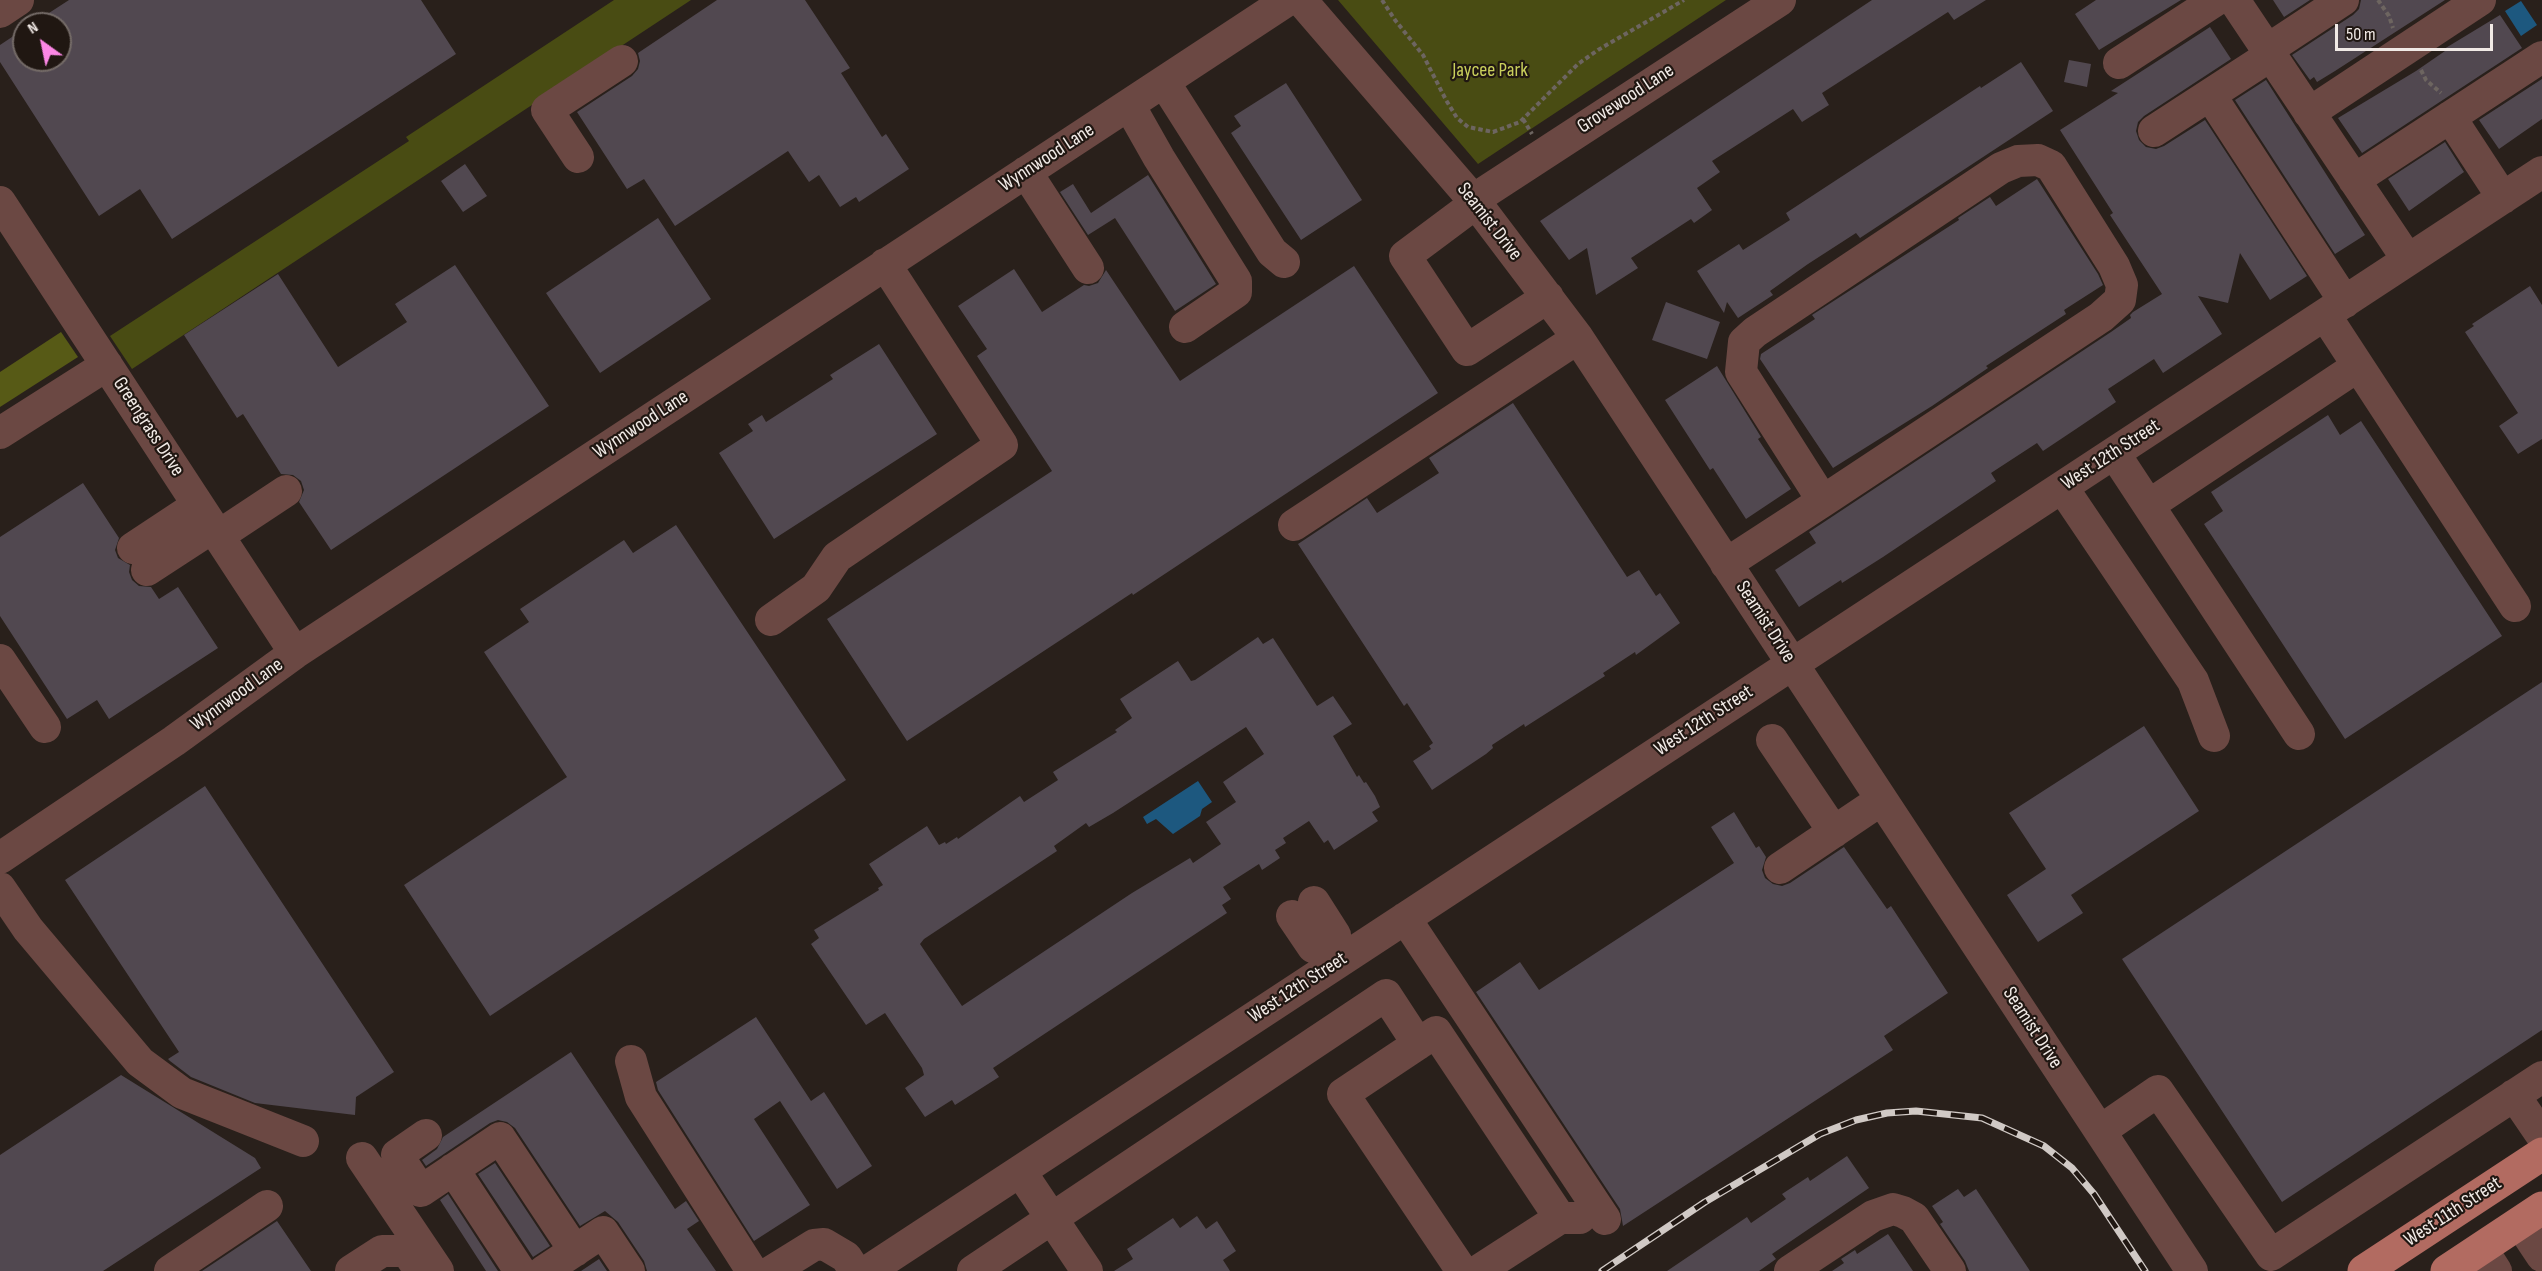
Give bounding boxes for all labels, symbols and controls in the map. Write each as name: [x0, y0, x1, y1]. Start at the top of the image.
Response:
north arrow: [12, 12, 72, 72]
scale bar: [2338, 12, 2496, 50]
text: N: [24, 18, 42, 38]
text: 50 m: [2346, 24, 2376, 45]
park label: Jaycee Park: [1452, 59, 1528, 83]
street label: Grovewood Lane: [1573, 59, 1679, 139]
street label: Wynnwood Lane: [995, 118, 1099, 198]
street label: Seamist Drive: [1451, 178, 1527, 266]
street label: Greengrass Drive: [107, 373, 189, 481]
street label: Wynnwood Lane: [589, 385, 693, 465]
street label: West 12th Street: [2057, 414, 2165, 496]
street label: Seamist Drive: [1730, 577, 1800, 667]
street label: Wynnwood Lane: [186, 653, 288, 737]
street label: West 12th Street: [1650, 680, 1758, 762]
street label: West 12th Street: [1244, 947, 1352, 1029]
street label: Seamist Drive: [1997, 983, 2067, 1073]
street label: West 11th Street: [2400, 1172, 2506, 1252]

